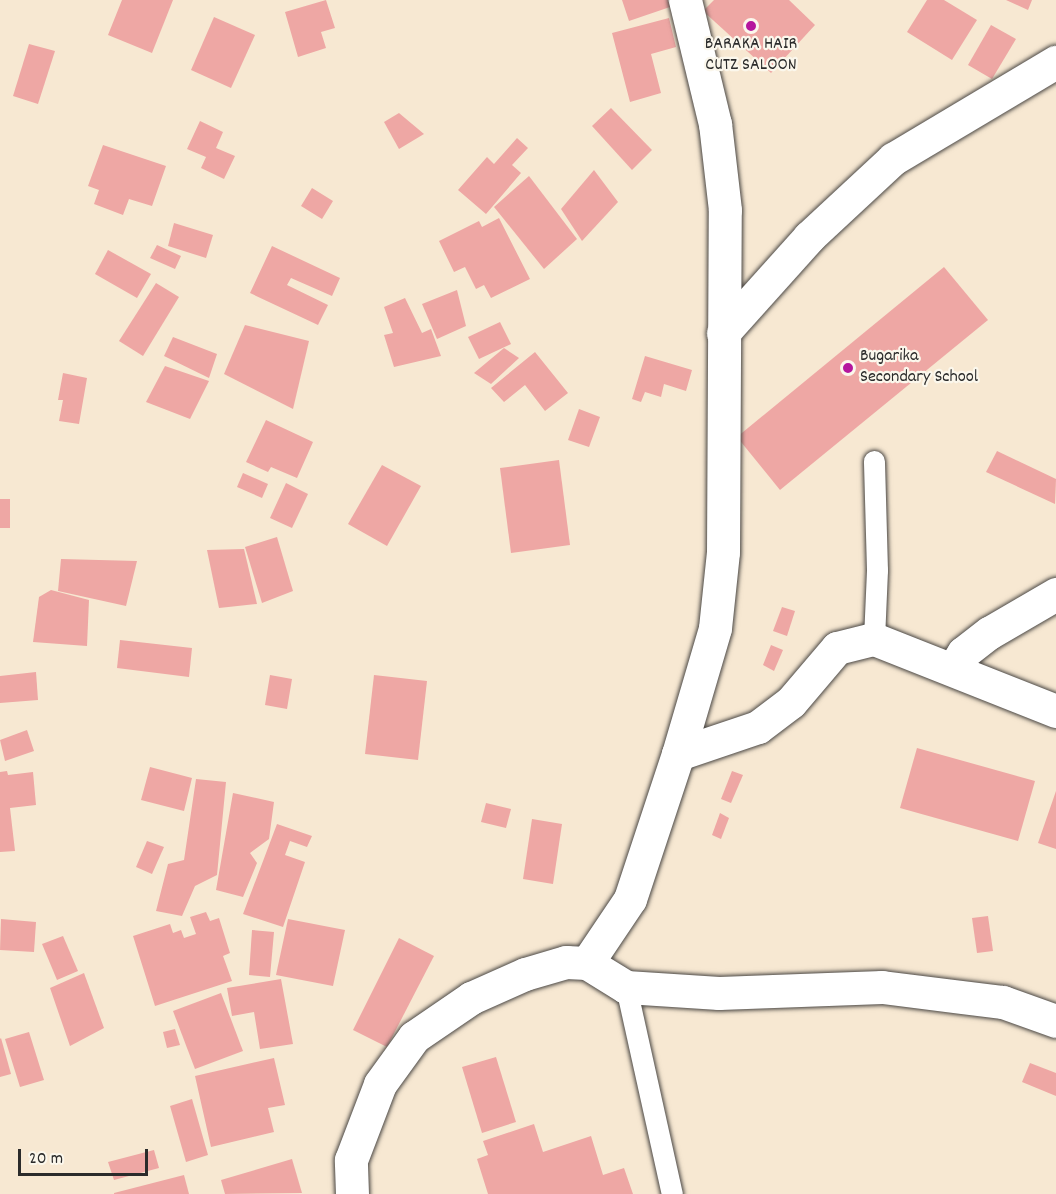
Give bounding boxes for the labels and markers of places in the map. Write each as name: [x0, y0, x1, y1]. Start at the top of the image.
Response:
marker: BARAKA HAIR CUTZ SALOON: [744, 19, 758, 33]
place label: BARAKA HAIR CUTZ SALOON: [705, 35, 797, 78]
place label: Bugarika Secondary School: [860, 347, 978, 389]
marker: Bugarika Secondary School: [841, 361, 855, 375]

